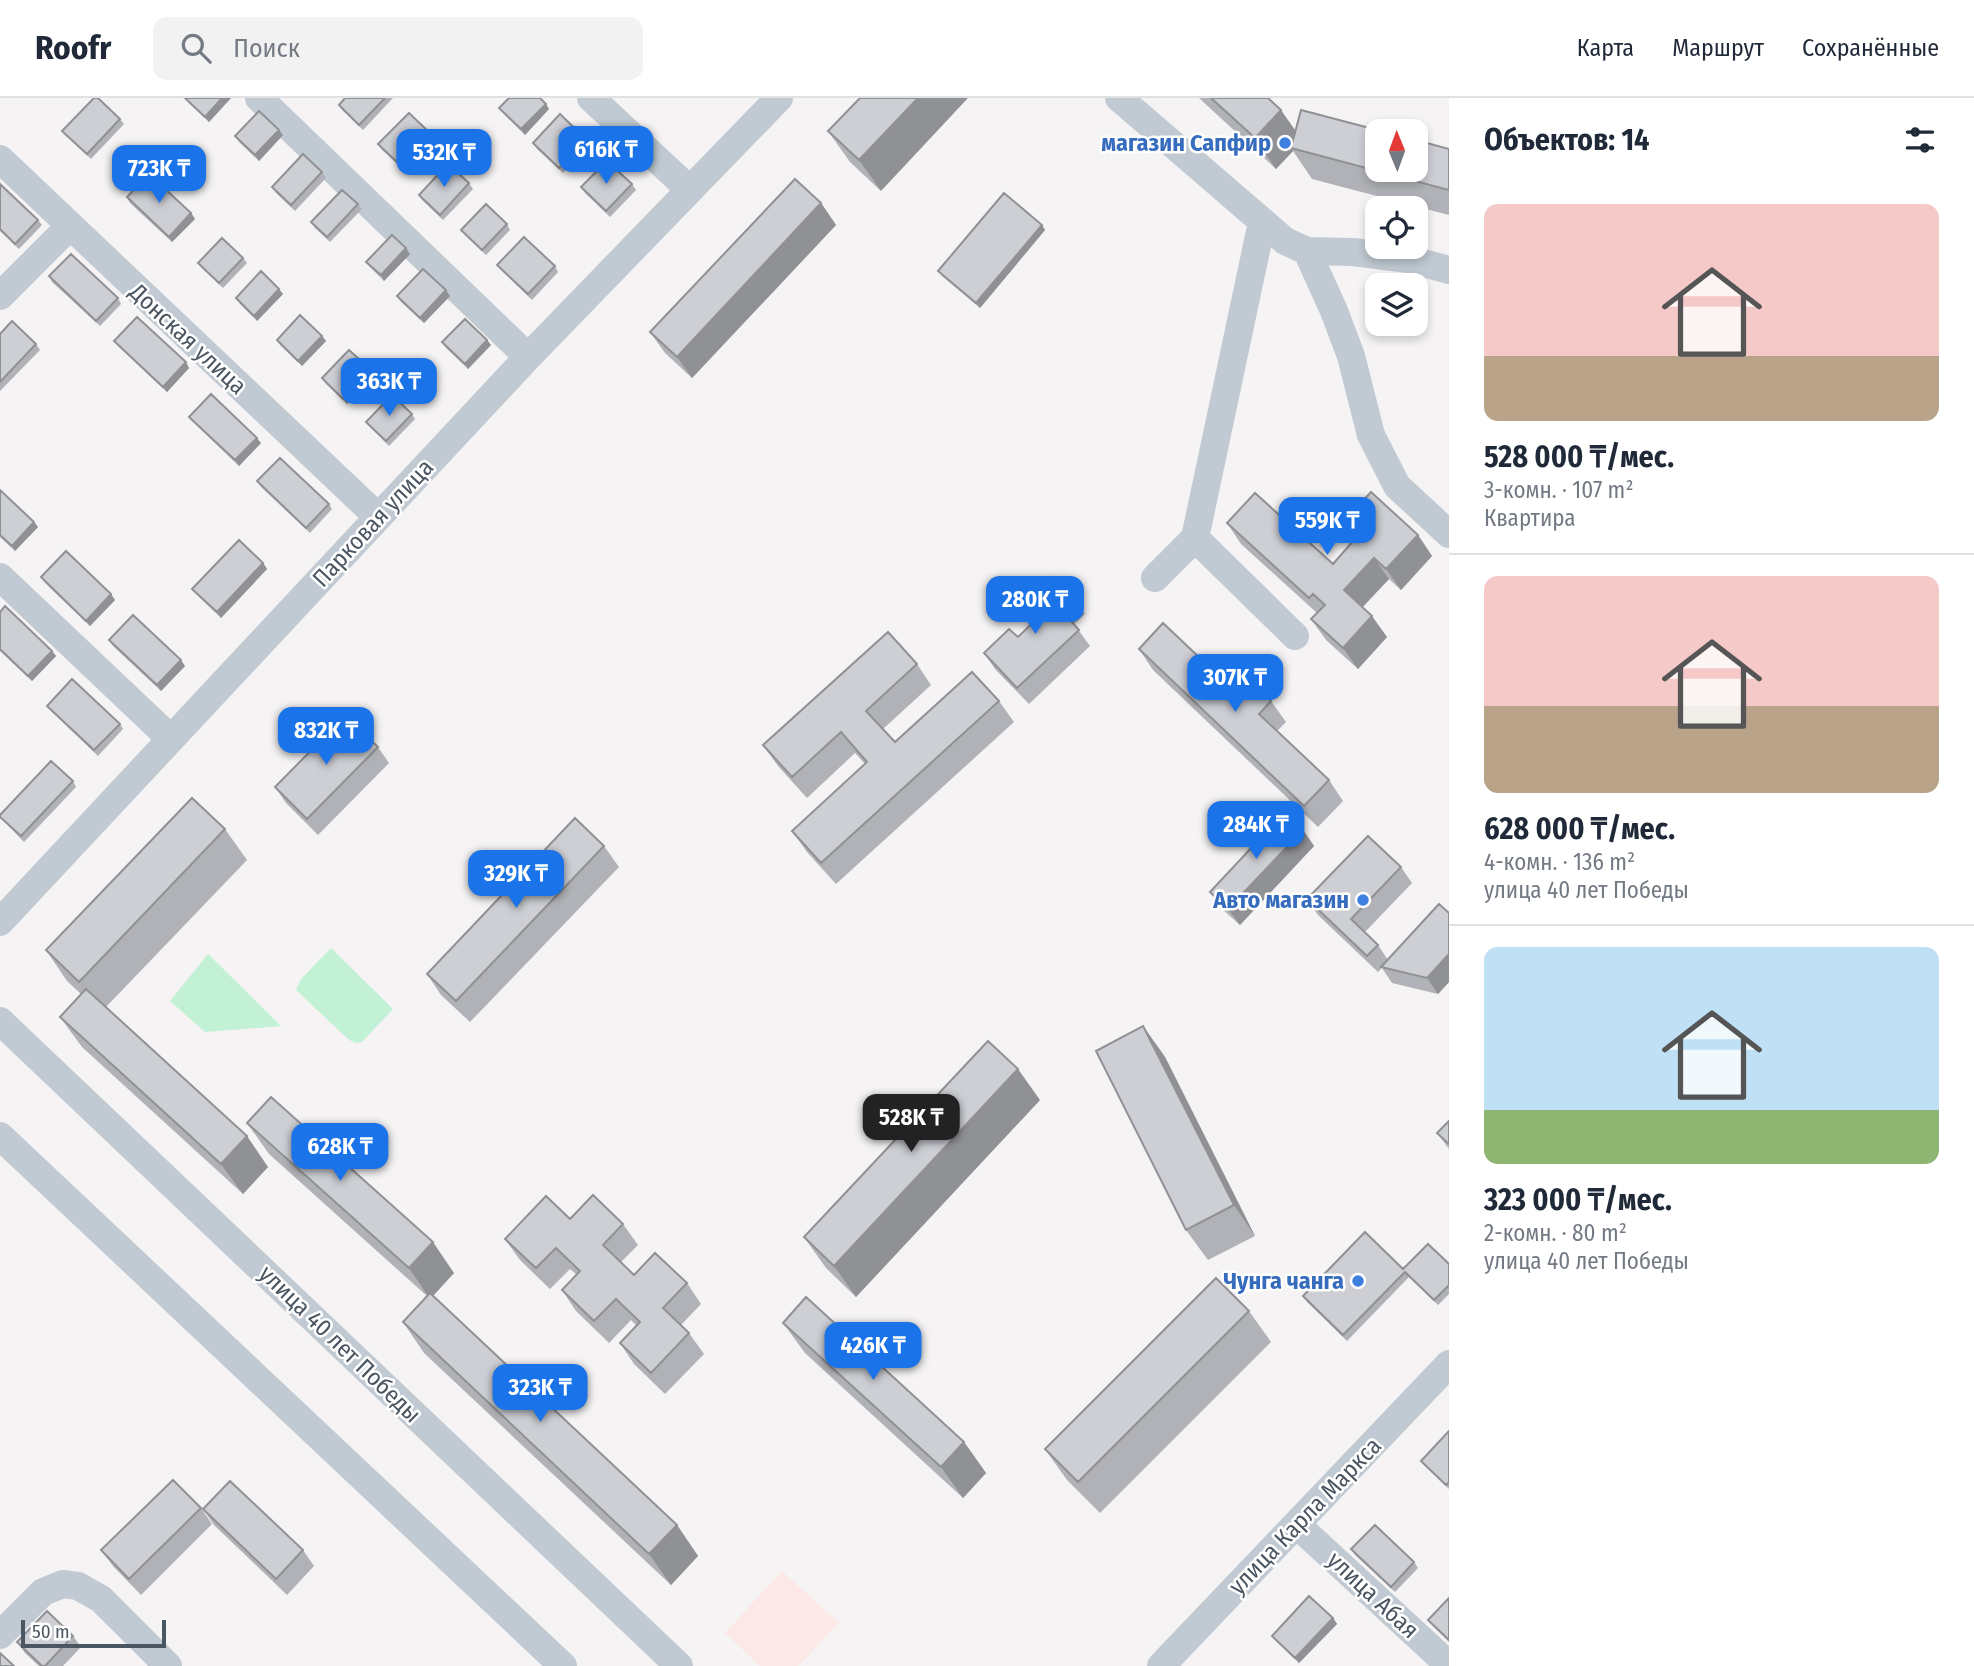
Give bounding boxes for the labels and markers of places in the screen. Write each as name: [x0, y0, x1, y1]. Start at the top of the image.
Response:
pin: 616K ₸: [549, 126, 663, 186]
place label: магазин Сапфир: [1101, 129, 1271, 157]
pin: 532K ₸: [387, 130, 501, 189]
marker: магазин Сапфир: [1277, 135, 1293, 151]
pin: 723K ₸: [102, 146, 216, 205]
pin: 363K ₸: [332, 358, 446, 418]
pin: 559K ₸: [1270, 498, 1384, 557]
pin: 280K ₸: [978, 576, 1092, 636]
pin: 307K ₸: [1178, 654, 1292, 714]
pin: 832K ₸: [269, 708, 383, 767]
pin: 284K ₸: [1199, 802, 1313, 861]
pin: 329K ₸: [459, 850, 573, 910]
place label: Авто магазин: [1212, 886, 1349, 914]
marker: Авто магазин: [1355, 892, 1371, 908]
pin: 528K ₸: [854, 1094, 968, 1154]
pin: 628K ₸: [283, 1124, 397, 1183]
place label: Чунга чанга: [1224, 1267, 1344, 1295]
marker: Чунга чанга: [1350, 1273, 1366, 1289]
pin: 426K ₸: [816, 1322, 930, 1382]
pin: 323K ₸: [483, 1364, 597, 1424]

